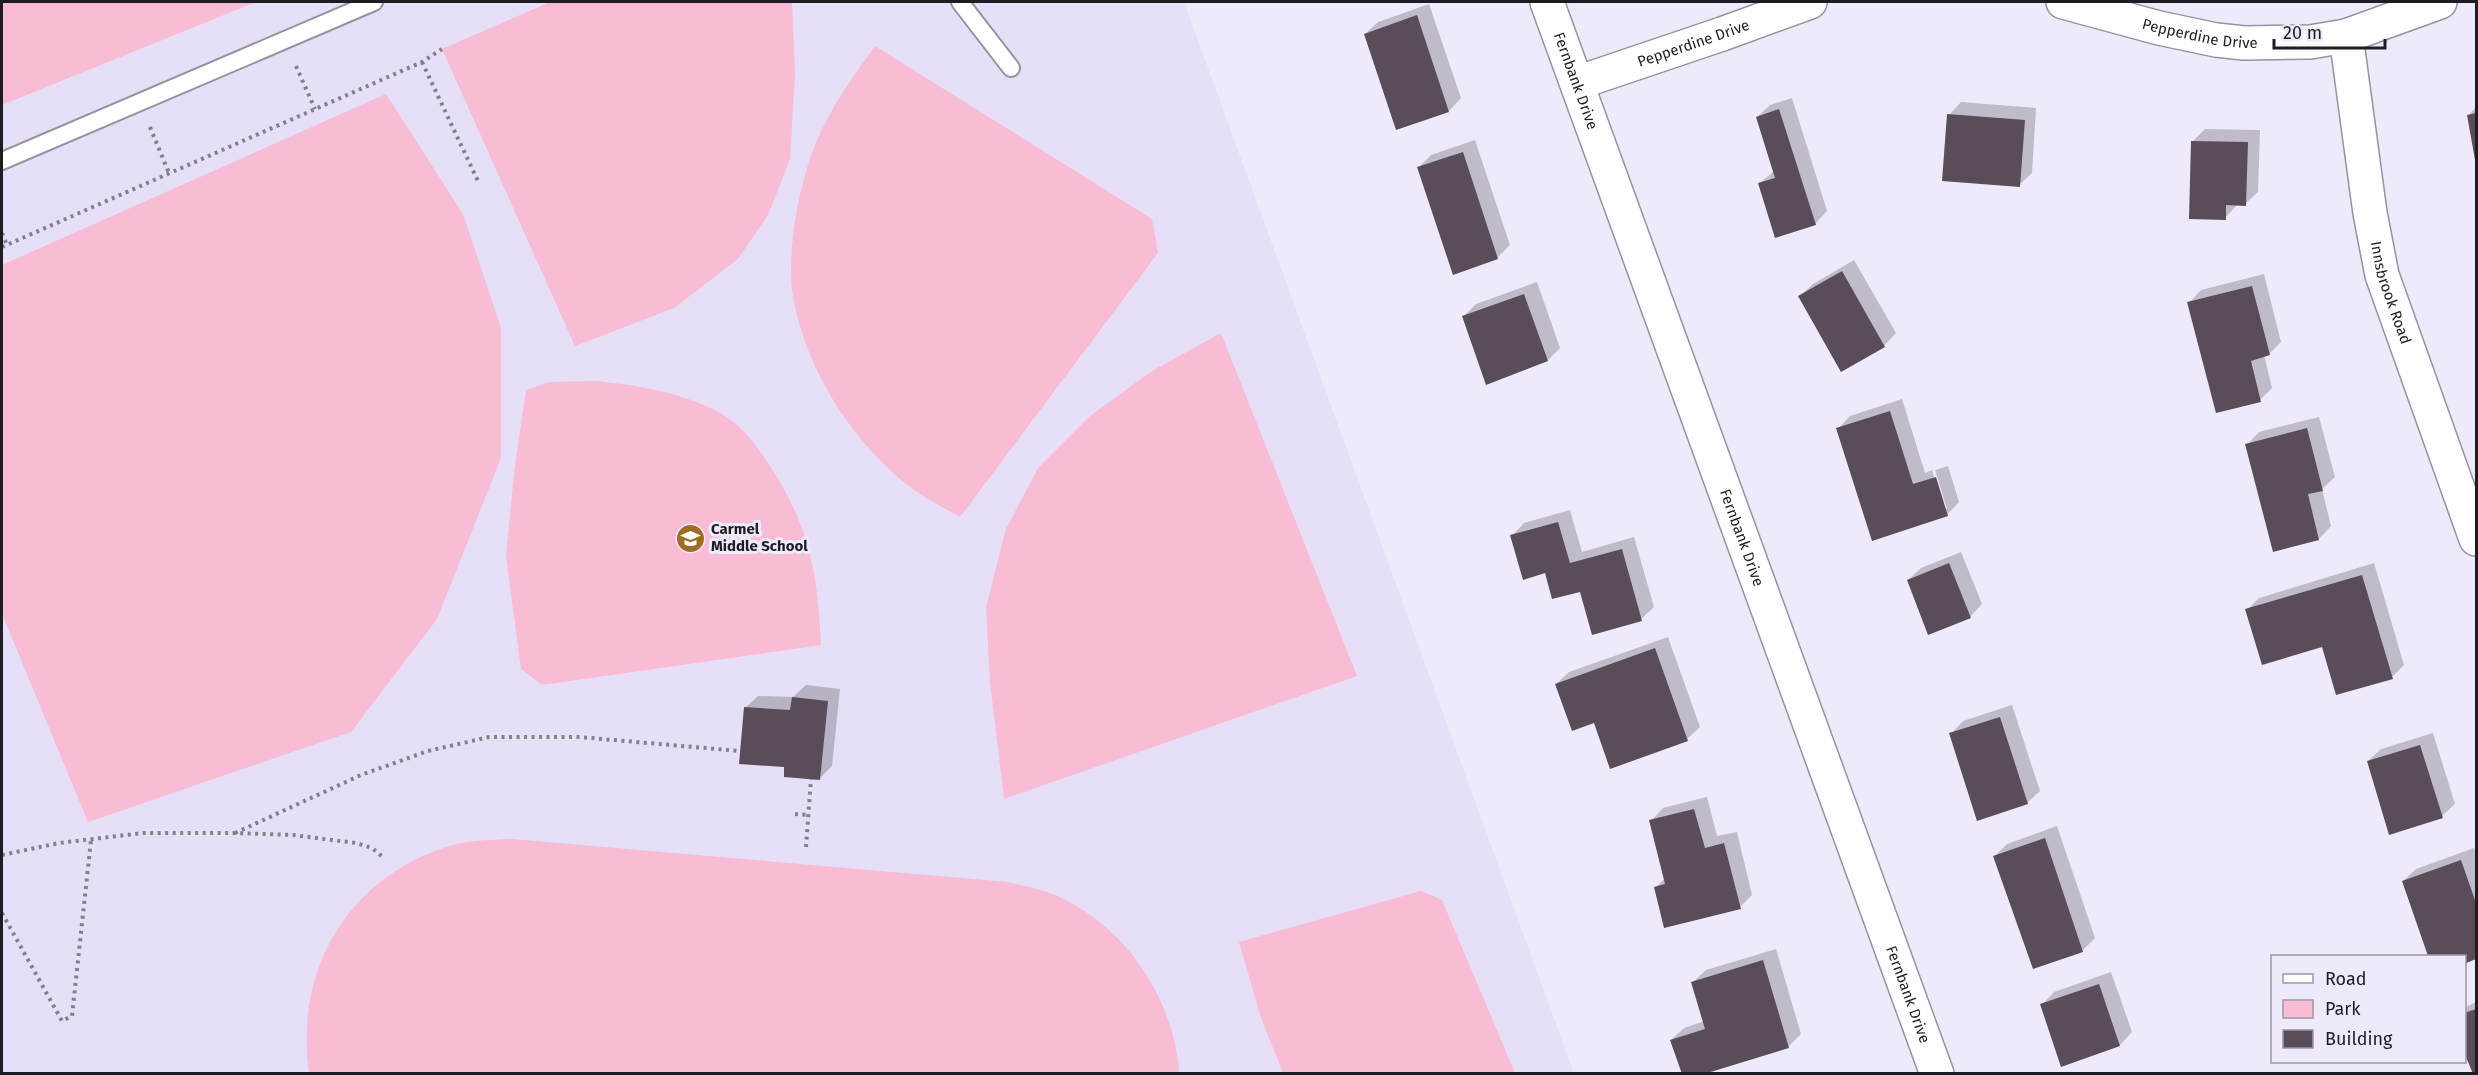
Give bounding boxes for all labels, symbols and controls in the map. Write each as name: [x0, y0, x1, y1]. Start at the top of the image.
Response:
scale bar: [2274, 12, 2385, 50]
street label: Pepperdine Drive: [2140, 15, 2258, 52]
street label: Pepperdine Drive: [1635, 16, 1752, 71]
text: 20 m: [2283, 22, 2322, 44]
street label: Fernbank Drive: [1550, 30, 1602, 132]
street label: Innsbrook Road: [2367, 240, 2415, 347]
street label: Fernbank Drive: [1716, 487, 1768, 589]
place label: Carmel Middle School: [711, 520, 808, 555]
school or university icon: Carmel Middle School: [674, 522, 706, 554]
street label: Fernbank Drive: [1882, 943, 1934, 1045]
legend: [2271, 955, 2466, 1063]
text: Road: [2325, 968, 2367, 990]
text: Park: [2325, 998, 2361, 1020]
text: Building: [2325, 1028, 2393, 1050]

